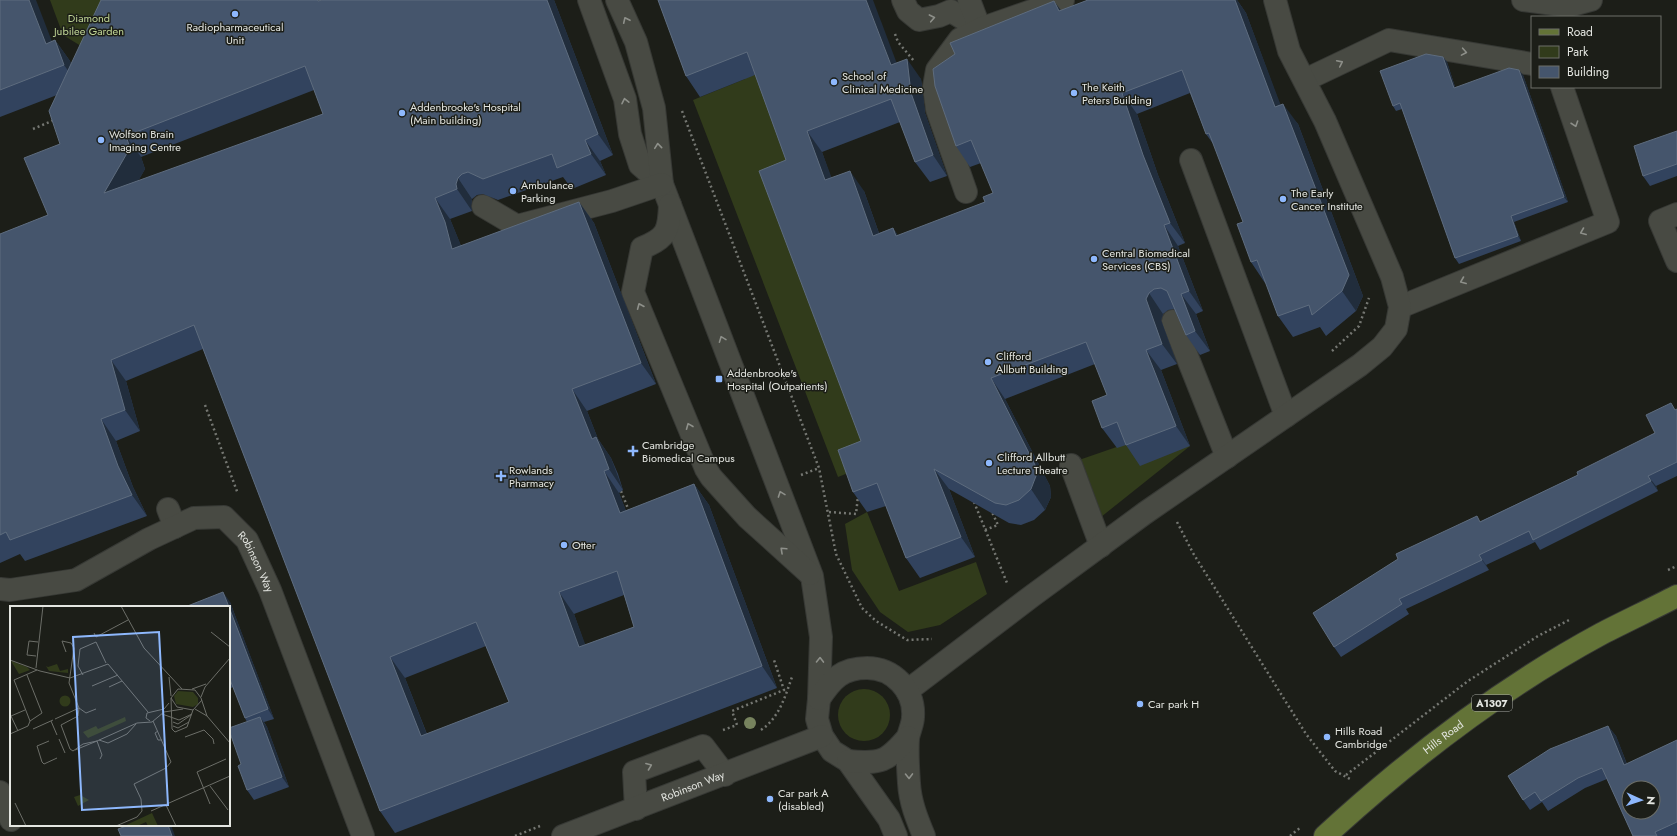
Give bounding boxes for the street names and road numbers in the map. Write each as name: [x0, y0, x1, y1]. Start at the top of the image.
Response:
street label: Robinson Way: [234, 527, 278, 595]
road number: A1307: [1472, 695, 1512, 711]
street label: Hills Road: [1419, 716, 1467, 758]
street label: Robinson Way: [659, 766, 727, 805]

